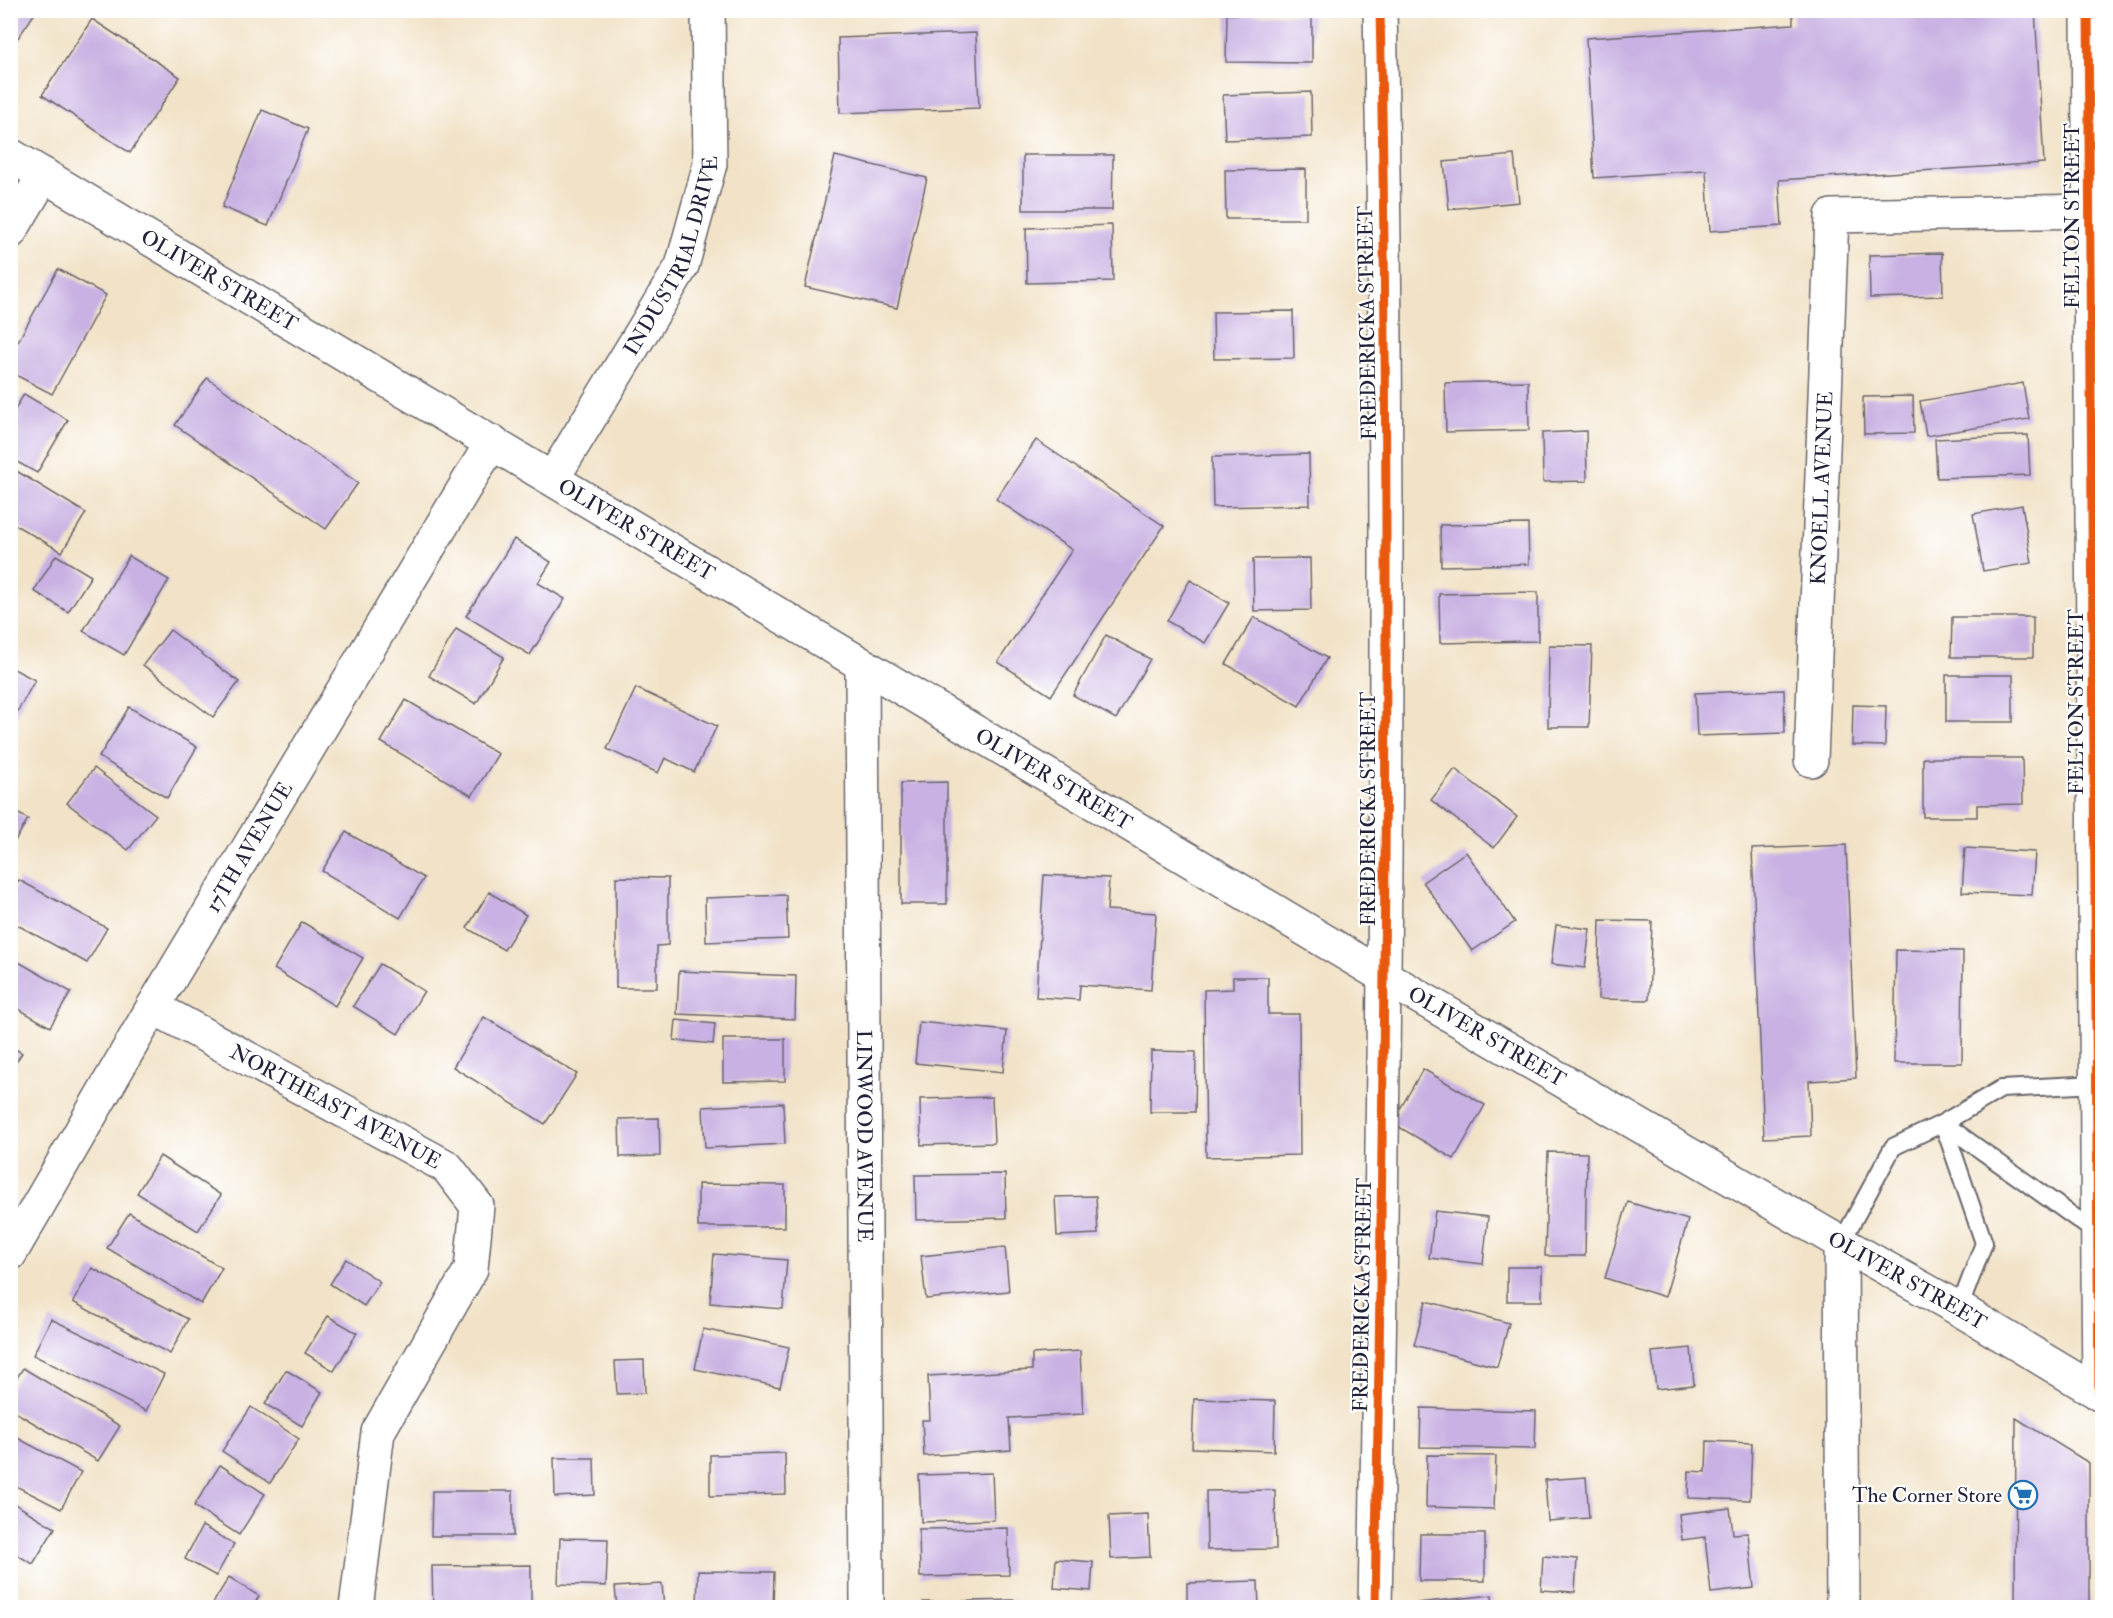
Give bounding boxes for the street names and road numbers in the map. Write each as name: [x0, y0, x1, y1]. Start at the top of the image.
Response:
street label: FELTON STREET: [2059, 123, 2086, 309]
street label: INDUSTRIAL DRIVE: [618, 156, 724, 361]
street label: FREDERICKA STREET: [1352, 205, 1383, 441]
street label: OLIVER STREET: [136, 223, 303, 338]
street label: KNOELL AVENUE: [1805, 391, 1839, 585]
street label: OLIVER STREET: [553, 473, 720, 588]
street label: FELTON STREET: [2063, 609, 2090, 795]
street label: FREDERICKA STREET: [1355, 691, 1382, 926]
street label: OLIVER STREET: [970, 722, 1137, 837]
street label: 17TH AVENUE: [200, 777, 299, 918]
street label: OLIVER STREET: [1403, 980, 1571, 1094]
street label: LINWOOD AVENUE: [850, 1030, 878, 1242]
street label: NORTHEAST AVENUE: [225, 1038, 446, 1175]
street label: FREDERICKA STREET: [1347, 1177, 1378, 1413]
street label: OLIVER STREET: [1823, 1225, 1992, 1337]

